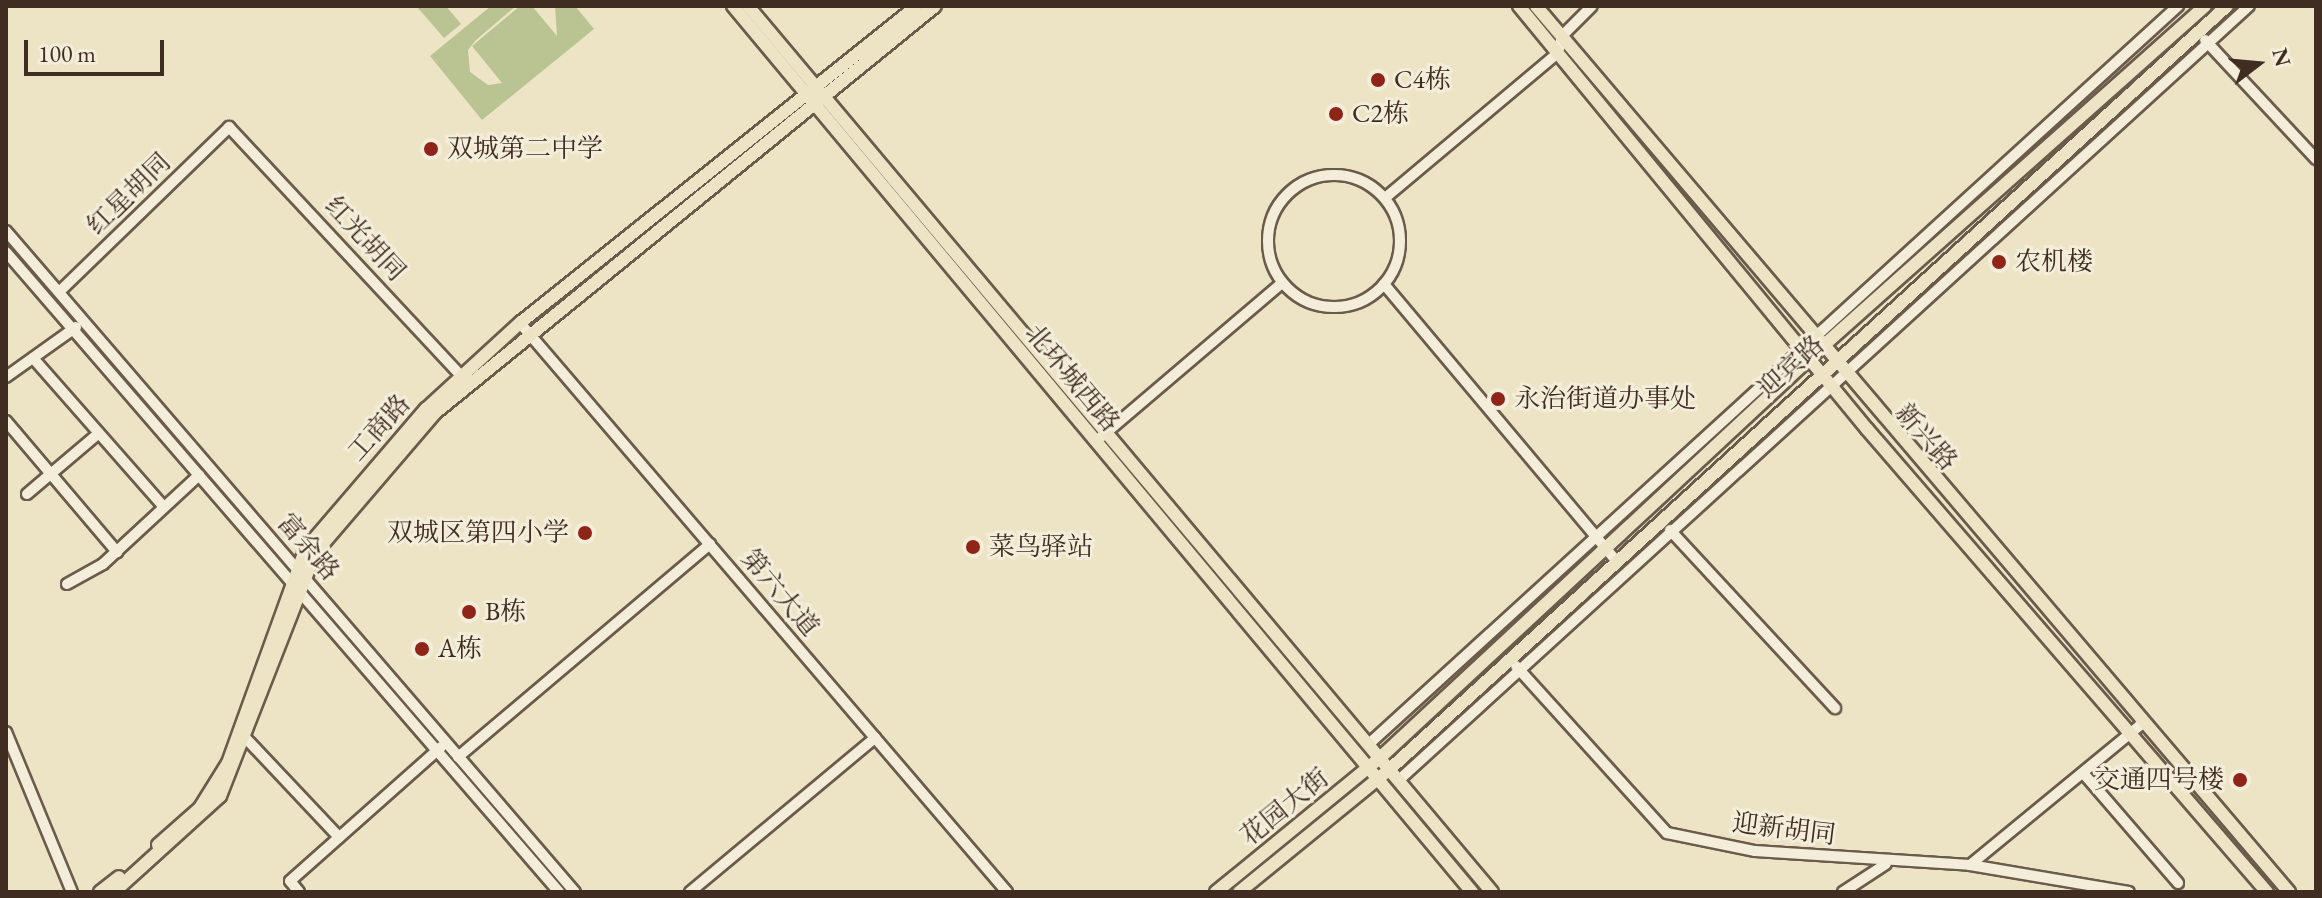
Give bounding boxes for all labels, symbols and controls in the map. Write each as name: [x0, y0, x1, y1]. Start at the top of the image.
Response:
scale bar: [28, 24, 168, 74]
north arrow: [2218, 24, 2298, 104]
text: 100 m: [38, 38, 96, 69]
text: N: [2265, 45, 2298, 70]
place label: C4栋: [1394, 64, 1451, 96]
marker: C4栋: [1369, 71, 1387, 89]
place label: C2栋: [1352, 98, 1409, 130]
marker: C2栋: [1327, 105, 1345, 123]
place label: 双城第二中学: [447, 133, 603, 165]
marker: 双城第二中学: [422, 140, 440, 158]
street label: 红星胡同: [81, 147, 177, 241]
street label: 红光胡同: [318, 190, 412, 288]
place label: 农机楼: [2015, 246, 2093, 278]
marker: 农机楼: [1990, 253, 2008, 271]
street label: 北环城西路: [1018, 318, 1126, 438]
street label: 迎宾路: [1752, 329, 1830, 405]
place label: 永治街道办事处: [1514, 383, 1696, 415]
street label: 工商路: [341, 389, 417, 467]
marker: 永治街道办事处: [1489, 390, 1507, 408]
street label: 新兴路: [1889, 397, 1963, 477]
street label: 富余路: [271, 507, 345, 587]
place label: 双城区第四小学: [387, 517, 569, 549]
marker: 双城区第四小学: [576, 524, 594, 542]
place label: 菜鸟驿站: [989, 531, 1093, 563]
marker: 菜鸟驿站: [964, 538, 982, 556]
street label: 第六大道: [735, 543, 825, 643]
place label: B栋: [485, 596, 526, 628]
marker: B栋: [460, 603, 478, 621]
place label: A栋: [438, 633, 482, 665]
marker: A栋: [413, 640, 431, 658]
street label: 花园大街: [1235, 762, 1335, 852]
place label: 交通四号楼: [2094, 764, 2224, 796]
marker: 交通四号楼: [2231, 771, 2249, 789]
street label: 迎新胡同: [1730, 807, 1838, 851]

